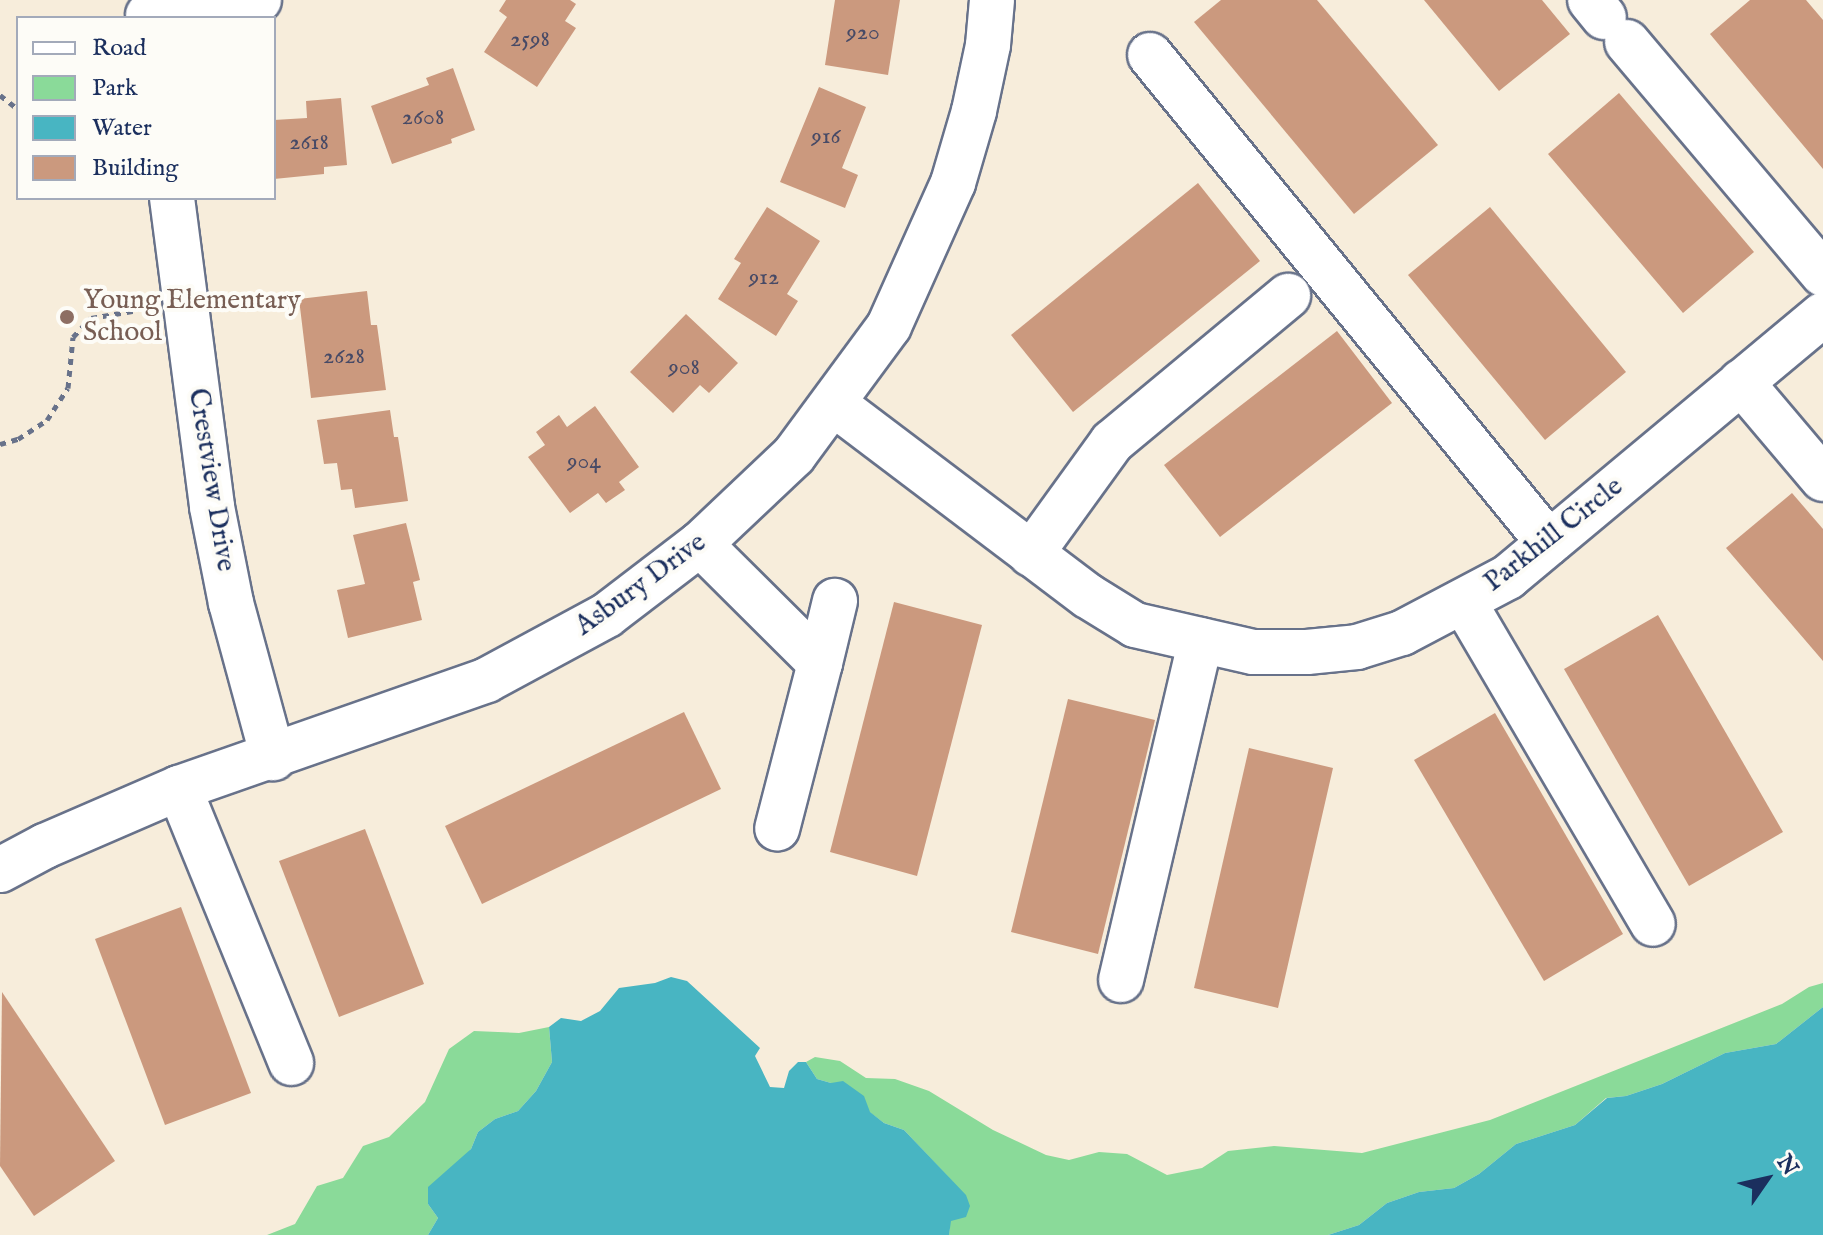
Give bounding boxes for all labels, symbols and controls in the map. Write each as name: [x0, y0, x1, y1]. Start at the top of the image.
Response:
legend: [16, 16, 276, 200]
house number: 920: [846, 19, 880, 47]
house number: 2598: [510, 26, 550, 54]
text: Road: [92, 33, 146, 64]
text: Park: [92, 73, 138, 104]
house number: 2608: [402, 104, 444, 132]
text: Water: [92, 113, 152, 144]
house number: 916: [811, 123, 841, 151]
house number: 2618: [289, 129, 329, 157]
text: Building: [92, 153, 178, 184]
house number: 912: [749, 264, 779, 292]
place label: Young Elementary School: [83, 284, 301, 350]
marker: Young Elementary School: [58, 308, 76, 326]
house number: 2628: [323, 343, 365, 371]
house number: 908: [668, 354, 700, 382]
street label: Crestview Drive: [180, 386, 242, 574]
house number: 904: [567, 448, 601, 476]
street label: Parkhill Circle: [1478, 470, 1630, 600]
street label: Asbury Drive: [569, 526, 713, 644]
north arrow: [1727, 1139, 1807, 1219]
text: N: [1770, 1150, 1804, 1181]

